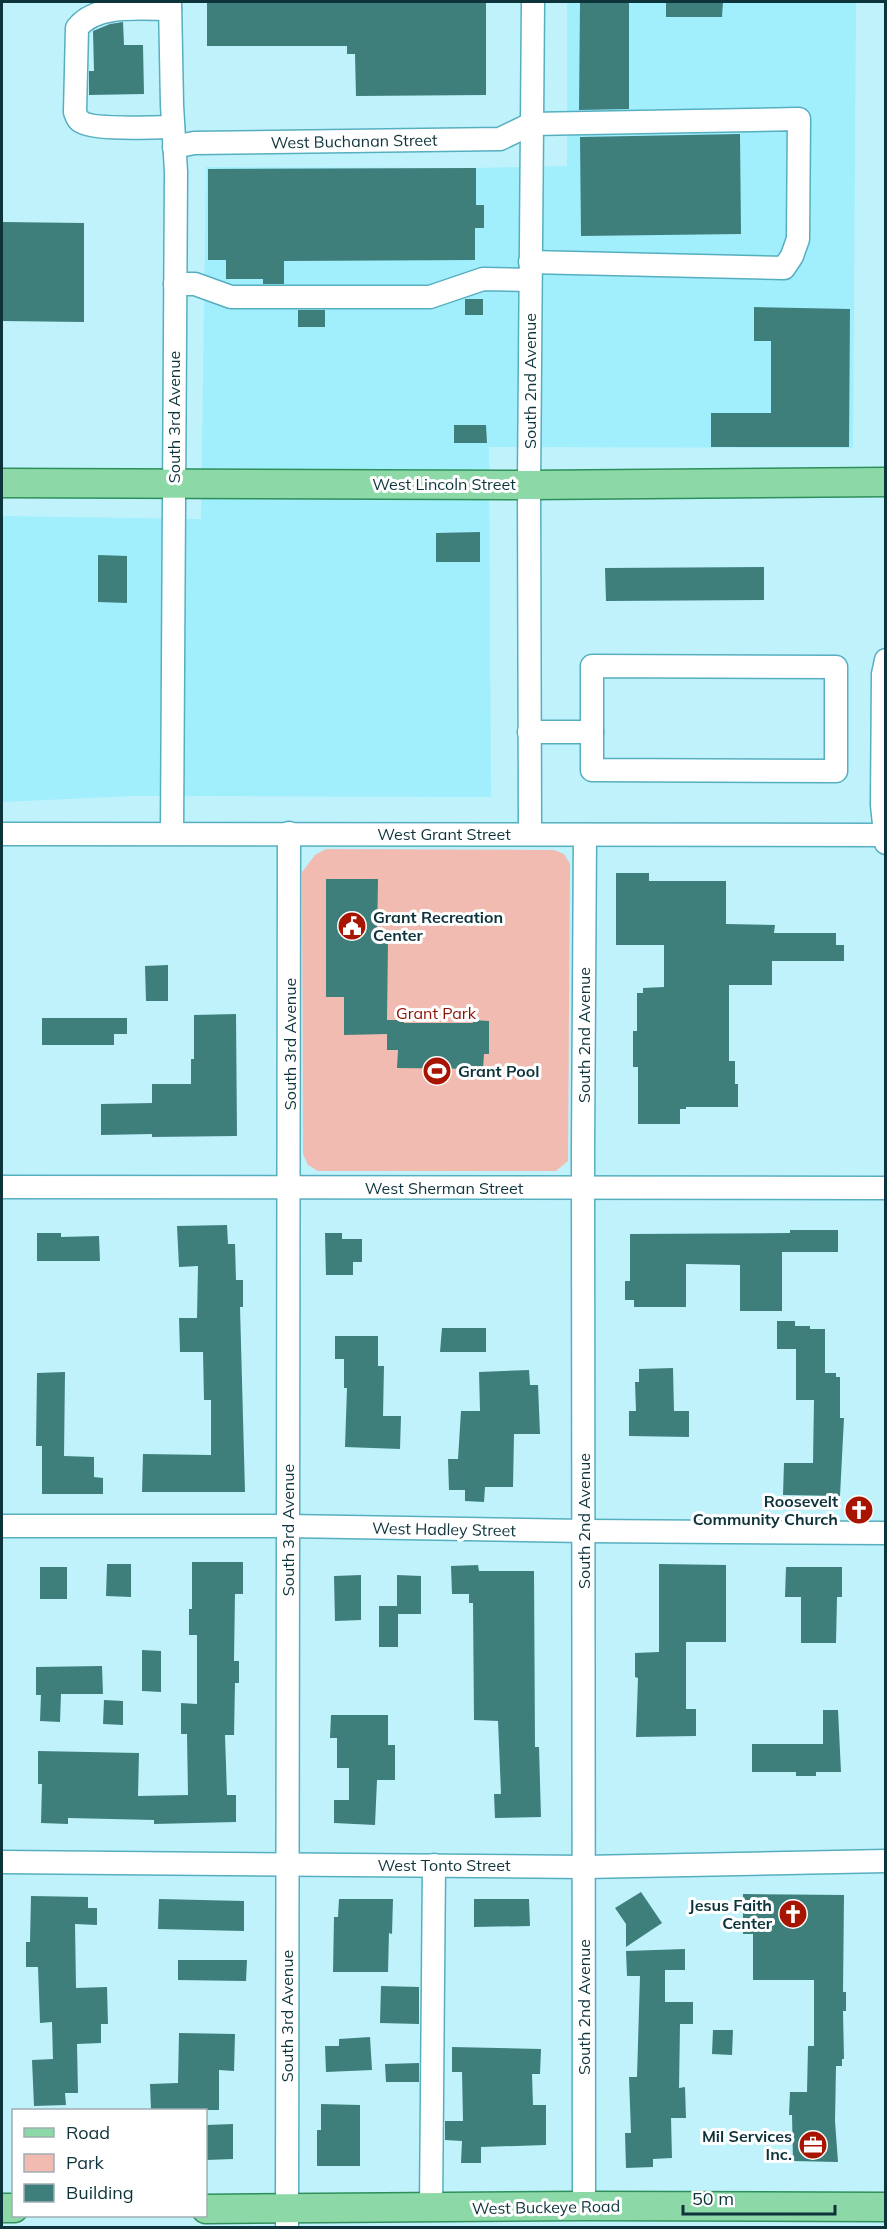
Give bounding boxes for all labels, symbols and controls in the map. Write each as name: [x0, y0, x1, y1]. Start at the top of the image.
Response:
street label: West Buchanan Street: [270, 130, 438, 152]
street label: South 2nd Avenue: [520, 313, 540, 449]
street label: South 3rd Avenue: [164, 351, 184, 483]
street label: West Lincoln Street: [372, 474, 516, 494]
street label: West Grant Street: [377, 824, 511, 844]
place label: Grant Recreation Center: [373, 907, 503, 945]
public building icon: Grant Recreation Center: [336, 910, 368, 942]
street label: South 2nd Avenue: [574, 967, 594, 1103]
street label: South 3rd Avenue: [280, 978, 300, 1110]
park label: Grant Park: [396, 1003, 477, 1023]
sports icon: Grant Pool: [421, 1055, 453, 1087]
place label: Grant Pool: [458, 1061, 539, 1081]
street label: West Sherman Street: [365, 1178, 524, 1198]
street label: South 2nd Avenue: [574, 1453, 594, 1589]
street label: South 3rd Avenue: [278, 1464, 298, 1596]
place label: Roosevelt Community Church: [693, 1491, 838, 1529]
church icon: Roosevelt Community Church: [843, 1494, 875, 1526]
street label: West Hadley Street: [372, 1518, 517, 1540]
street label: West Tonto Street: [377, 1855, 511, 1875]
place label: Jesus Faith Center: [689, 1895, 773, 1933]
church icon: Jesus Faith Center: [777, 1898, 809, 1930]
street label: South 2nd Avenue: [574, 1939, 594, 2075]
street label: South 3rd Avenue: [277, 1950, 297, 2082]
legend: [12, 2109, 207, 2217]
text: Road: [66, 2121, 110, 2144]
place label: Mil Services Inc.: [702, 2126, 792, 2164]
office icon: Mil Services Inc.: [797, 2129, 829, 2161]
text: Park: [66, 2151, 105, 2174]
scale bar: [683, 2178, 834, 2216]
text: Building: [66, 2181, 134, 2204]
text: 50 m: [692, 2187, 734, 2210]
street label: West Buckeye Road: [472, 2196, 620, 2218]

